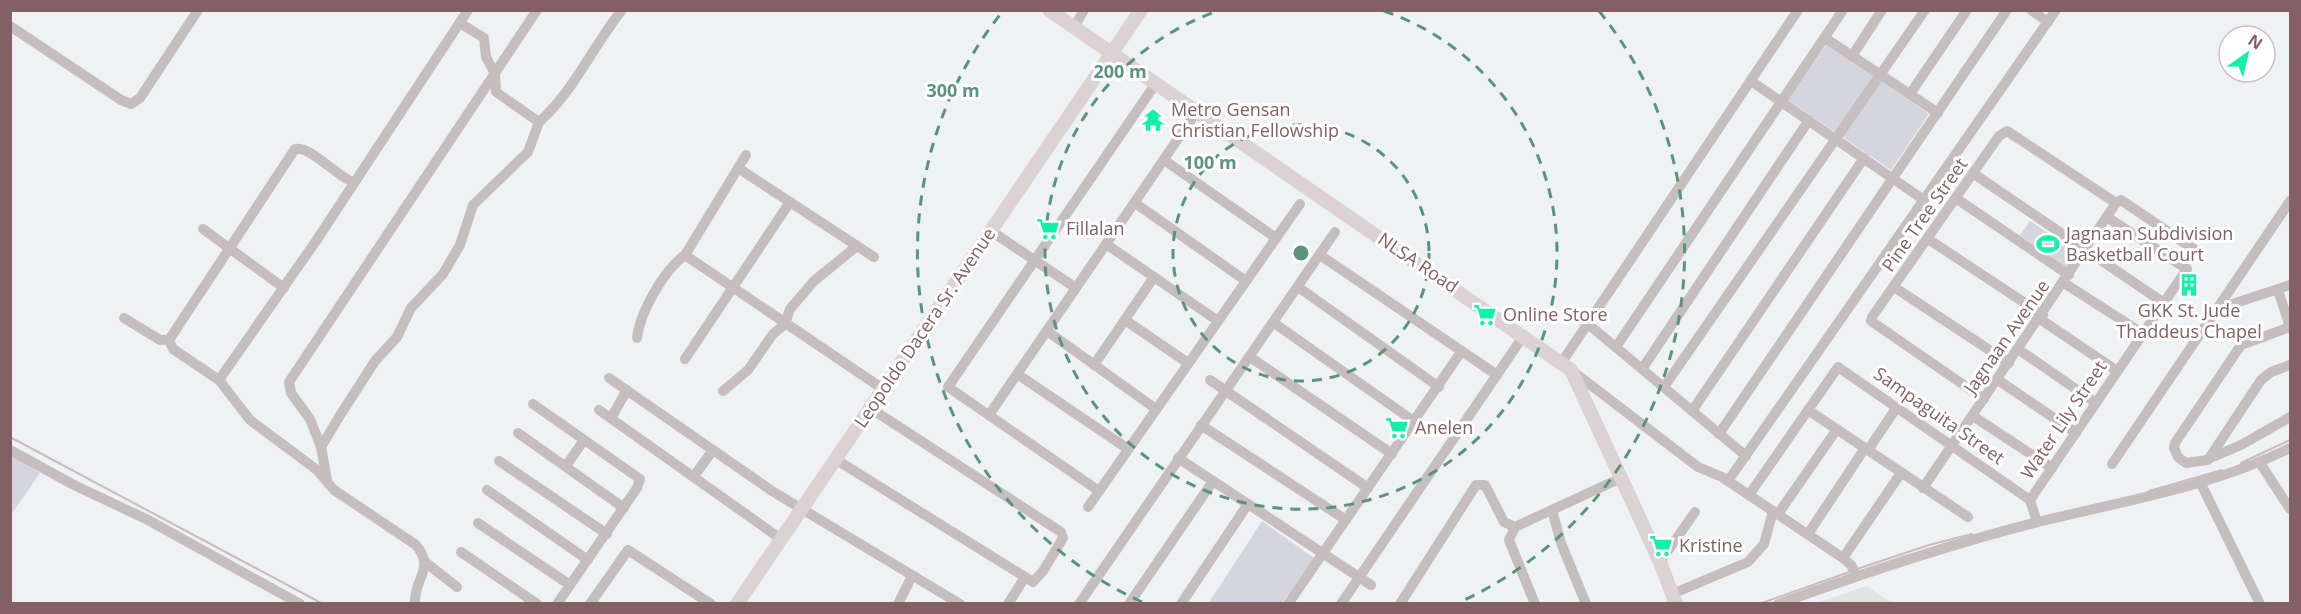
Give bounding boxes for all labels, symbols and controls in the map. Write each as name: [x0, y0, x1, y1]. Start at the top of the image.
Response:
north arrow: [2217, 24, 2277, 84]
text: N: [2244, 29, 2267, 54]
text: 200 m: [1093, 59, 1147, 83]
text: 300 m: [926, 78, 980, 102]
place label: Metro Gensan Christian Fellowship: [1171, 97, 1339, 142]
temple icon: Metro Gensan Christian Fellowship: [1140, 107, 1166, 133]
text: 100 m: [1183, 150, 1237, 174]
street label: Pine Tree Street: [1876, 153, 1972, 276]
supermarket icon: Fillalan: [1035, 216, 1061, 242]
place label: Fillalan: [1066, 216, 1125, 240]
place label: Jagnaan Subdivision Basketball Court: [2064, 221, 2233, 266]
street label: Leopoldo Dacera Sr. Avenue: [848, 223, 1000, 432]
street label: NLSA Road: [1374, 227, 1463, 298]
sports icon: Jagnaan Subdivision Basketball Court: [2035, 231, 2061, 257]
centre of rings: [1291, 243, 1311, 263]
building icon: GKK St. Jude Thaddeus Chapel: [2176, 272, 2202, 298]
street label: Jagnaan Avenue: [1957, 275, 2054, 400]
place label: GKK St. Jude Thaddeus Chapel: [2116, 298, 2262, 343]
supermarket icon: Online Store: [1472, 302, 1498, 328]
place label: Online Store: [1503, 302, 1608, 326]
street label: Water Lily Street: [2015, 356, 2112, 483]
street label: Sampaguita Street: [1870, 361, 2010, 469]
supermarket icon: Anelen: [1384, 415, 1410, 441]
place label: Anelen: [1415, 415, 1473, 439]
supermarket icon: Kristine: [1648, 533, 1674, 559]
place label: Kristine: [1679, 533, 1743, 557]

